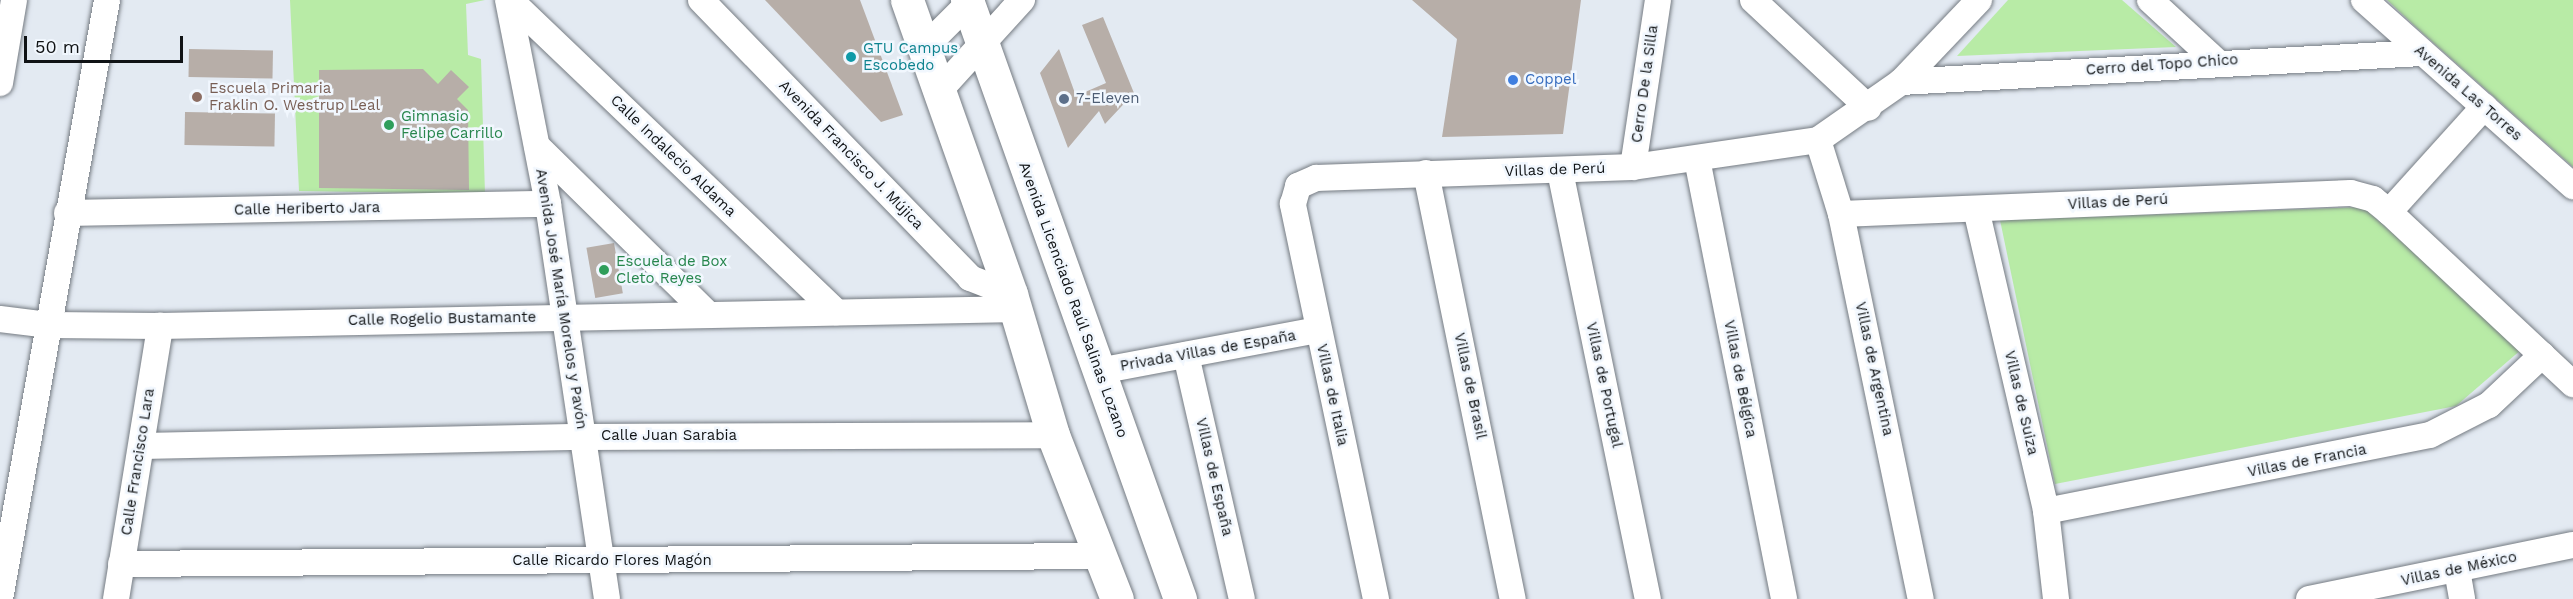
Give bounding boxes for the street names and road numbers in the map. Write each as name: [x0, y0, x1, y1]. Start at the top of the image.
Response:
street label: Cerro De la Silla: [1628, 24, 1662, 144]
street label: Avenida Las Torres: [2410, 41, 2526, 145]
street label: Cerro del Topo Chico: [2085, 51, 2239, 79]
street label: Avenida Francisco J. Mújica: [775, 76, 927, 234]
street label: Calle Indalecio Aldama: [606, 91, 740, 221]
street label: Avenida Licenciado Raúl Salinas Lozano: [1014, 159, 1132, 441]
street label: Villas de Perú: [1504, 159, 1606, 181]
street label: Avenida José María Morelos y Pavón: [531, 167, 591, 431]
street label: Villas de Perú: [2067, 190, 2169, 214]
street label: Calle Heriberto Jara: [234, 199, 380, 219]
street label: Villas de Argentina: [1851, 300, 1897, 438]
street label: Calle Rogelio Bustamante: [348, 308, 536, 330]
street label: Villas de Bélgica: [1720, 319, 1760, 439]
street label: Villas de Portugal: [1582, 321, 1626, 449]
street label: Privada Villas de España: [1118, 327, 1298, 375]
street label: Villas de Brasil: [1450, 331, 1490, 441]
street label: Villas de Italia: [1312, 342, 1352, 448]
street label: Villas de Suiza: [2000, 349, 2042, 457]
street label: Calle Francisco Lara: [117, 387, 159, 537]
street label: Villas de España: [1192, 416, 1236, 538]
street label: Calle Juan Sarabia: [601, 427, 737, 445]
street label: Villas de Francia: [2246, 441, 2368, 481]
street label: Villas de México: [2399, 548, 2519, 590]
street label: Calle Ricardo Flores Magón: [512, 552, 712, 570]

